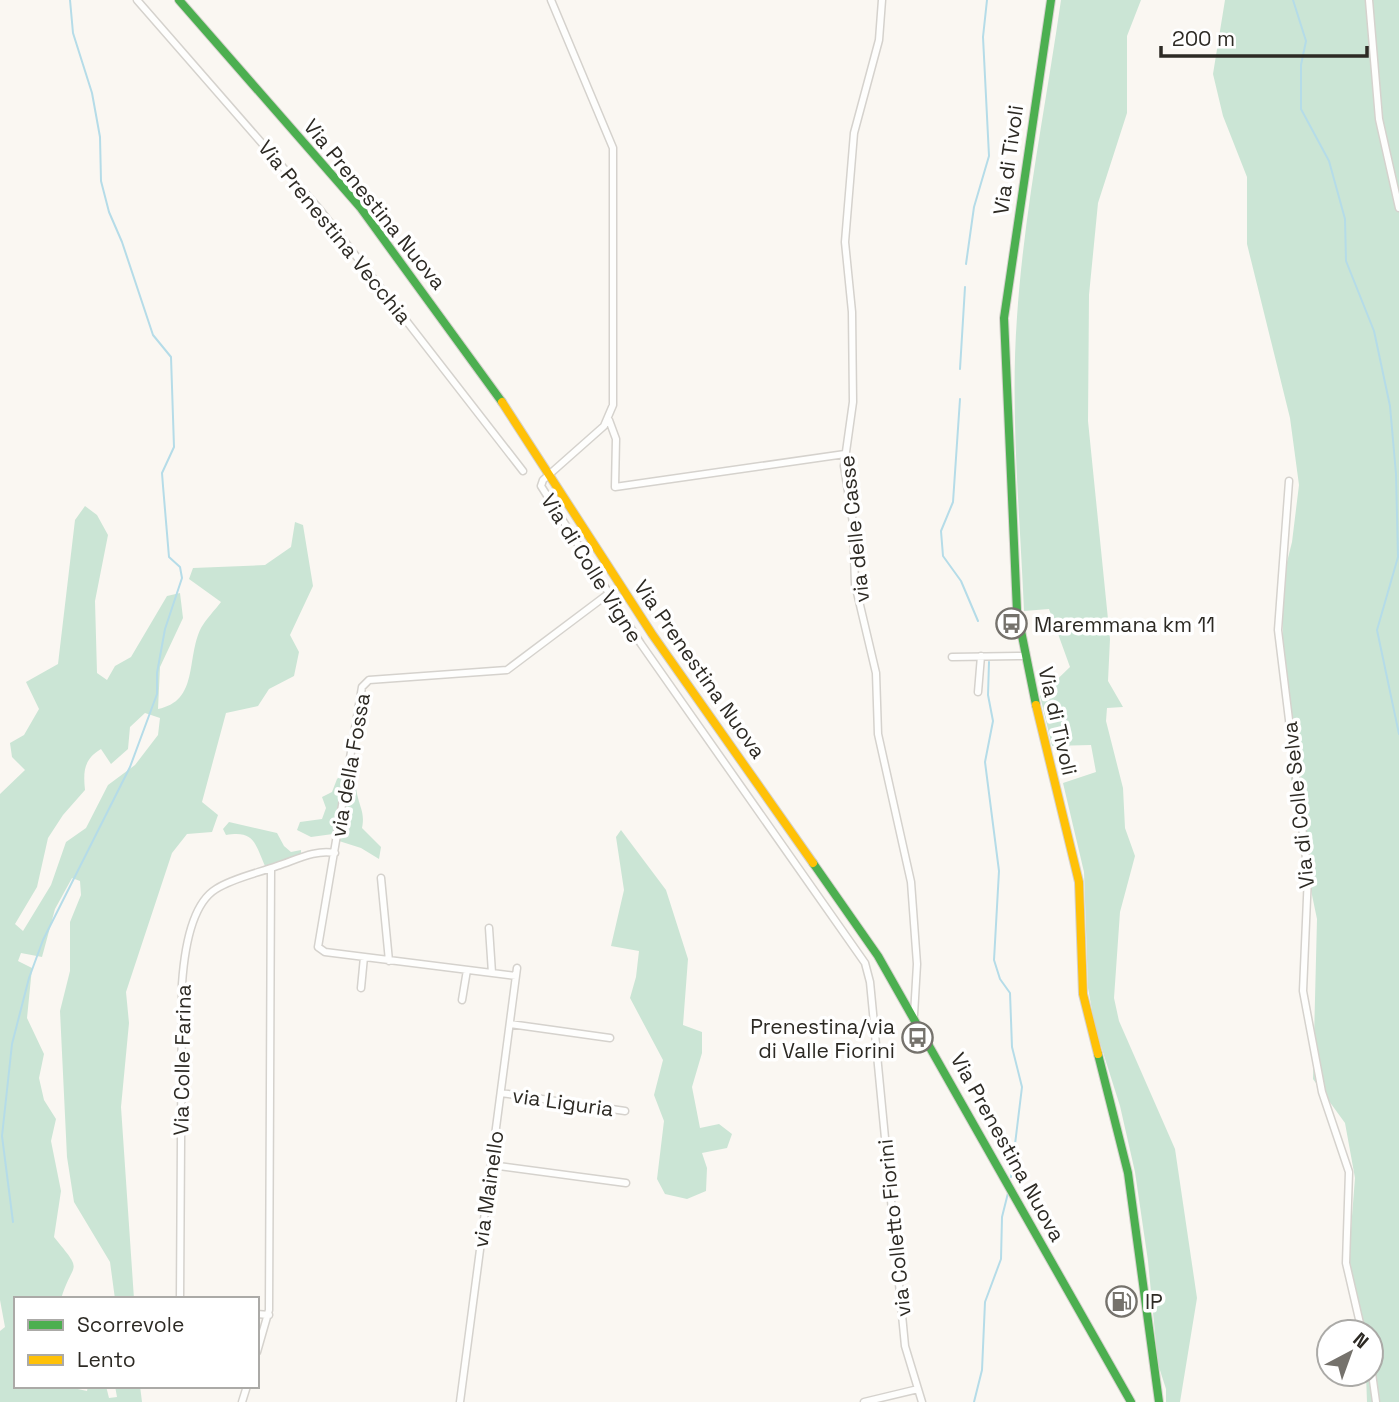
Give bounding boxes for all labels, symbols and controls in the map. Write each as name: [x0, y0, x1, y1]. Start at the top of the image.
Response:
scale bar: [1161, 14, 1368, 58]
text: 200 m: [1172, 25, 1235, 52]
street label: Via di Tivoli: [987, 103, 1029, 217]
street label: Via Prenestina Nuova: [298, 113, 452, 295]
street label: Via Prenestina Vecchia: [252, 134, 418, 330]
street label: via delle Casse: [833, 454, 875, 604]
street label: Via di Colle Vigne: [535, 488, 649, 648]
street label: Via Prenestina Nuova: [628, 574, 772, 764]
bus stop icon: Maremmana km 11: [994, 607, 1028, 641]
place label: Maremmana km 11: [1034, 611, 1215, 638]
street label: Via di Tivoli: [1032, 664, 1084, 778]
street label: via della Fossa: [324, 691, 376, 839]
street label: Via di Colle Selva: [1276, 720, 1320, 890]
street label: Via Colle Farina: [167, 984, 197, 1136]
place label: Prenestina/via di Valle Fiorini: [750, 1013, 895, 1064]
bus stop icon: Prenestina/via di Valle Fiorini: [901, 1021, 935, 1055]
street label: Via Prenestina Nuova: [945, 1048, 1071, 1246]
street label: via Liguria: [511, 1082, 615, 1122]
street label: via Mainello: [466, 1129, 510, 1249]
street label: via Colletto Fiorini: [871, 1138, 917, 1318]
fuel station icon: IP: [1105, 1284, 1139, 1318]
place label: IP: [1145, 1288, 1163, 1315]
legend: [14, 1297, 259, 1388]
text: Scorrevole: [77, 1311, 184, 1338]
north arrow: [1315, 1318, 1385, 1388]
text: N: [1348, 1327, 1374, 1354]
text: Lento: [77, 1346, 136, 1373]

